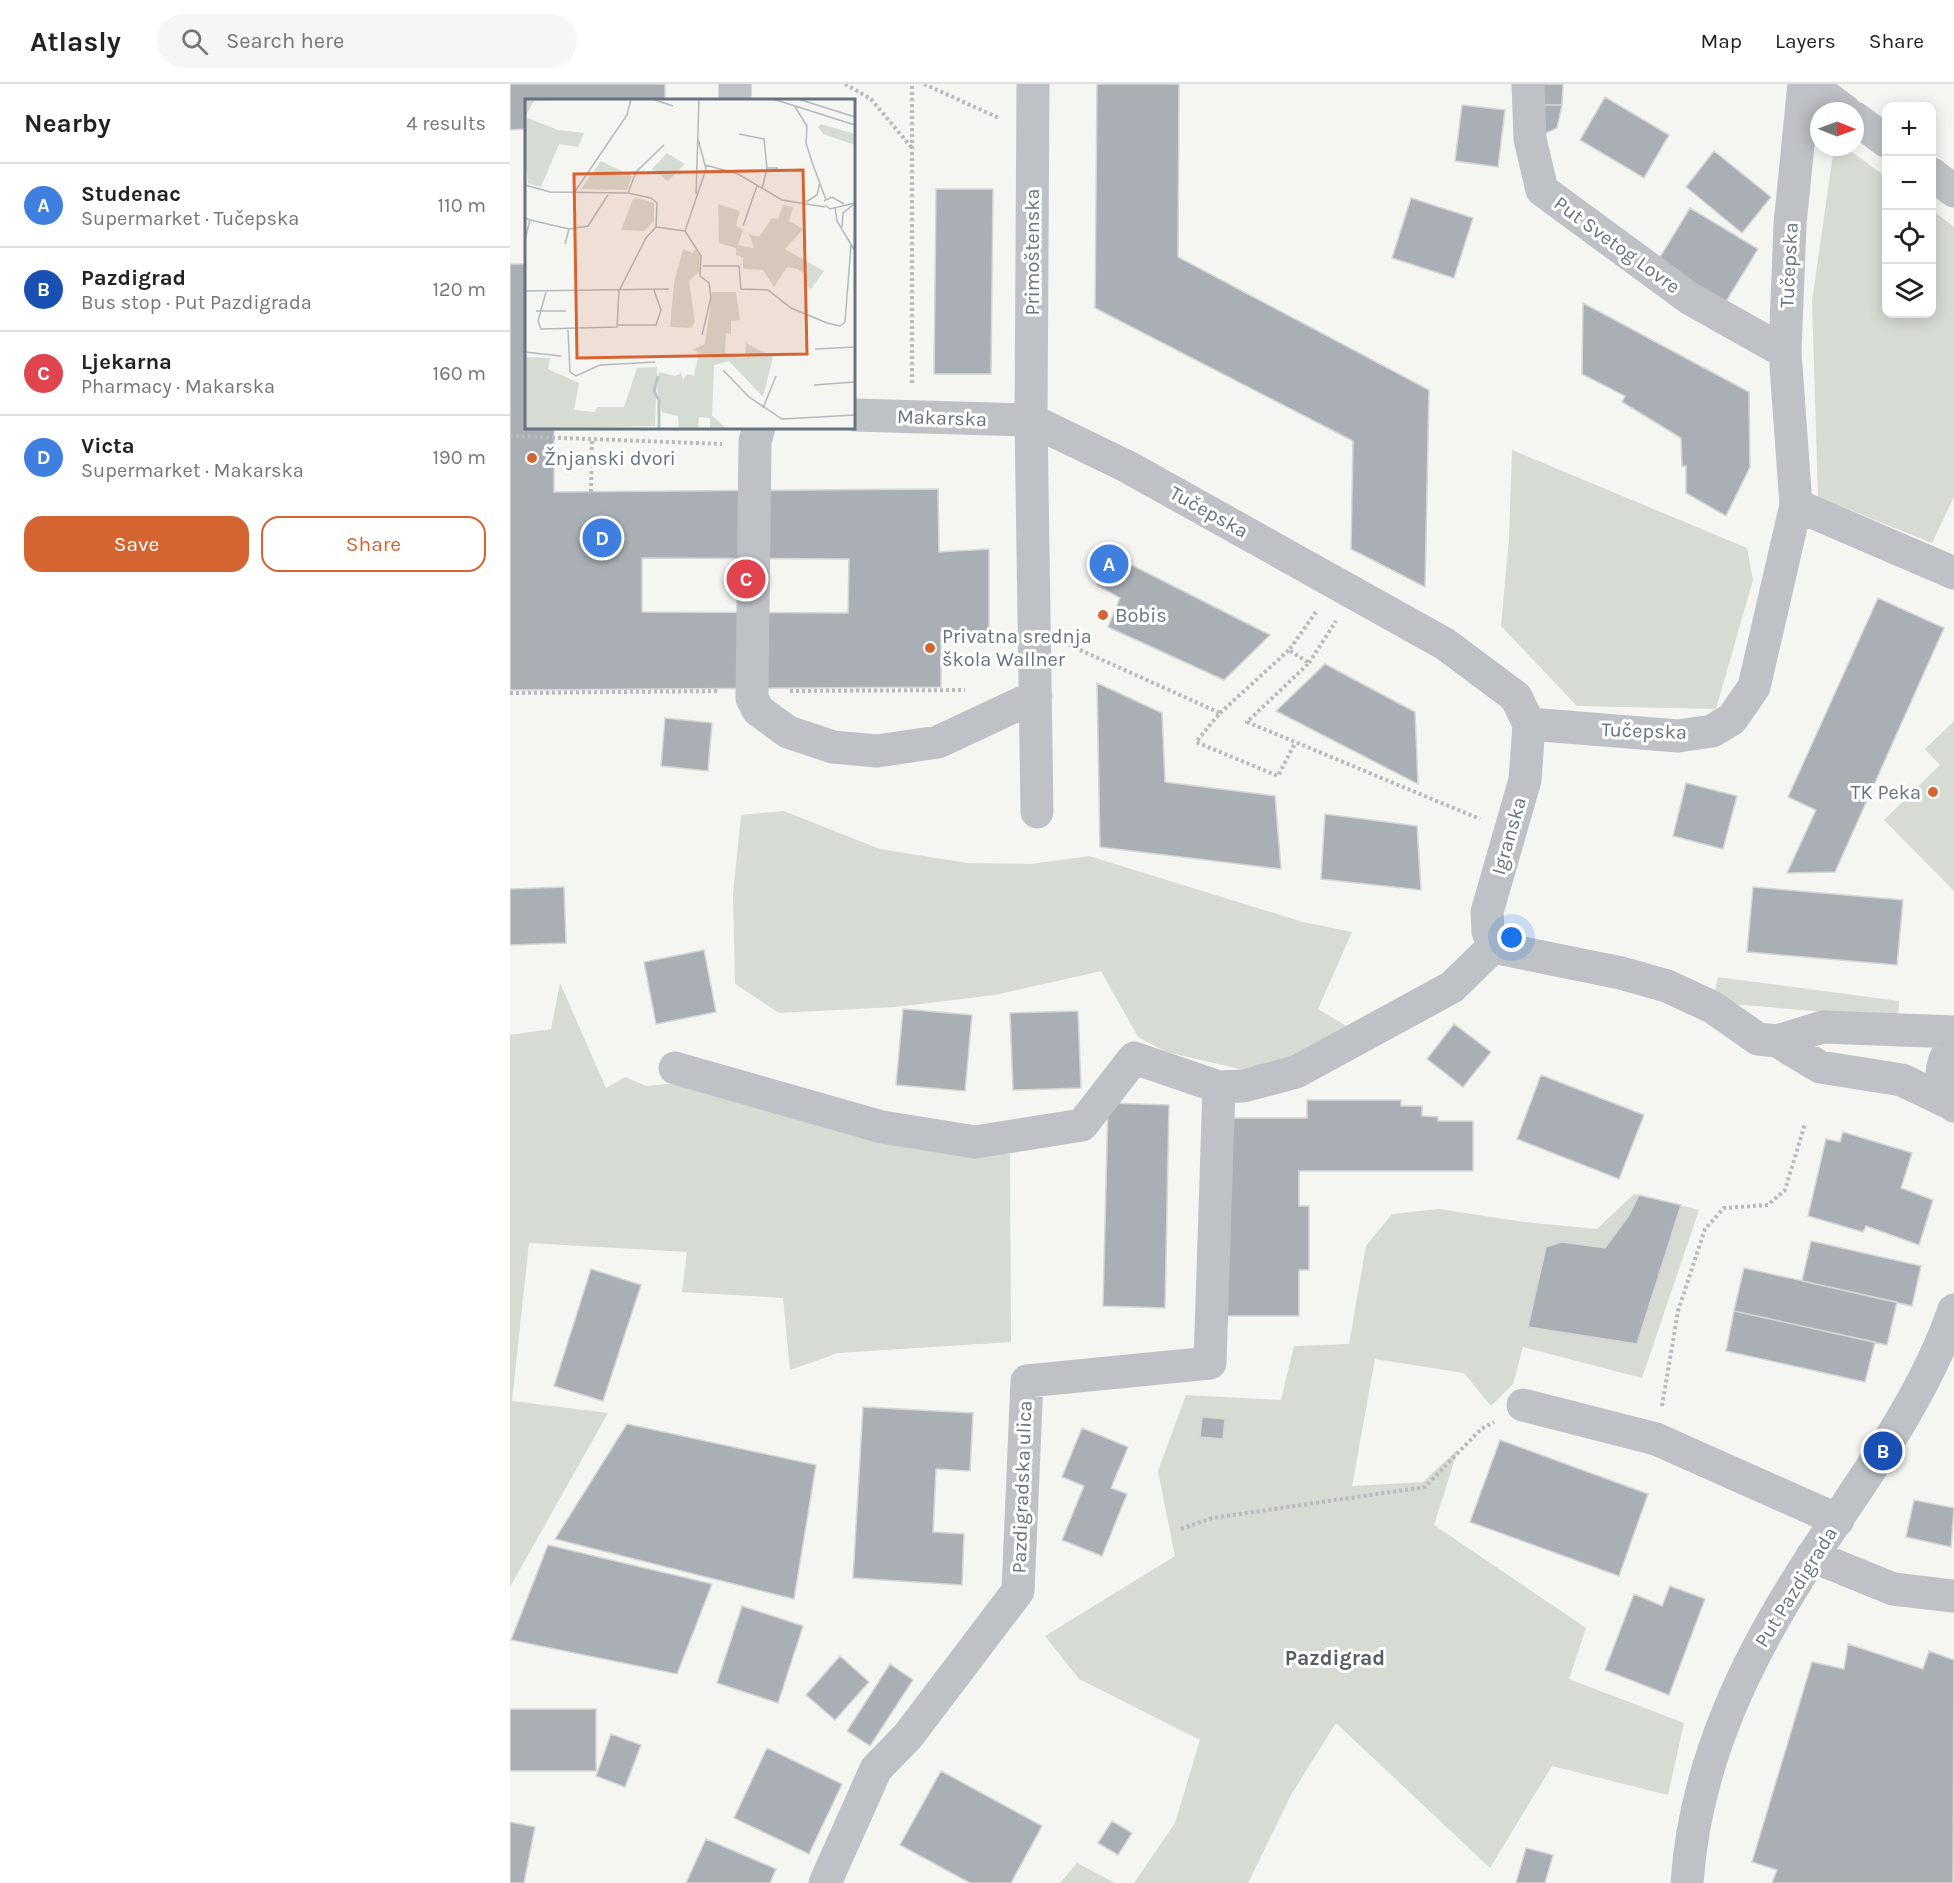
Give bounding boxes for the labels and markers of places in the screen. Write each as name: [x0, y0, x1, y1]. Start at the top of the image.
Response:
place label: Žnjanski dvori: [544, 446, 676, 470]
marker: Žnjanski dvori: [525, 451, 539, 465]
pin: D: [582, 516, 622, 560]
pin: A: [1090, 542, 1128, 586]
pin: C: [726, 556, 766, 602]
place label: Bobis: [1115, 604, 1167, 627]
marker: Bobis: [1096, 608, 1110, 622]
place label: Privatna srednja škola Wallner: [942, 625, 1092, 671]
marker: Privatna srednja škola Wallner: [923, 641, 937, 655]
place label: TK Peka: [1850, 781, 1921, 804]
marker: TK Peka: [1926, 785, 1940, 799]
pin: B: [1864, 1428, 1902, 1474]

